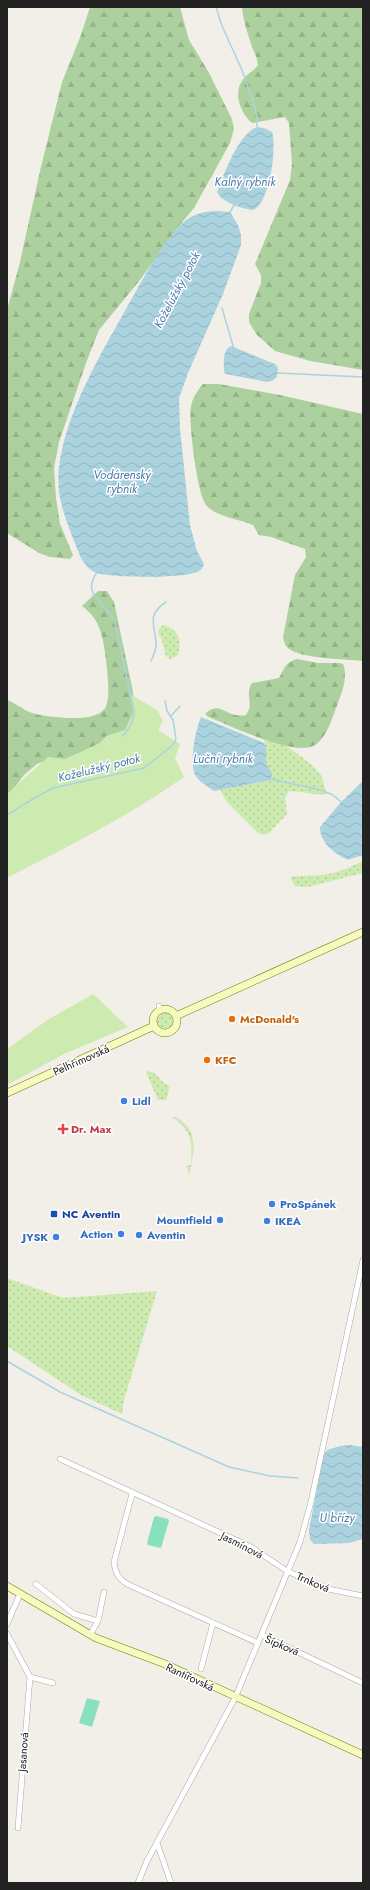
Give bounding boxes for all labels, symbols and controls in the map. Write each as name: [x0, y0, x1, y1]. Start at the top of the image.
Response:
water label: Kalný rybník: [214, 173, 276, 191]
water label: Koželužský potok: [149, 248, 205, 331]
water label: Vodárenský rybník: [93, 466, 152, 498]
water label: Koželužský potok: [56, 749, 143, 787]
water label: Luční rybník: [193, 750, 254, 768]
place label: McDonald's: [240, 1011, 299, 1027]
marker: McDonald's: [227, 1014, 237, 1024]
street label: Pelhřimovská: [50, 1040, 112, 1080]
place label: KFC: [215, 1052, 236, 1068]
marker: KFC: [202, 1055, 212, 1065]
place label: Lidl: [132, 1093, 151, 1109]
marker: Lidl: [119, 1096, 129, 1106]
place label: Dr. Max: [71, 1121, 111, 1137]
marker: Dr. Max: [58, 1124, 68, 1134]
place label: ProSpánek: [280, 1196, 337, 1212]
marker: ProSpánek: [267, 1199, 277, 1209]
place label: NC Aventin: [62, 1206, 120, 1222]
marker: NC Aventin: [49, 1209, 59, 1219]
place label: Mountfield: [157, 1212, 212, 1228]
place label: IKEA: [275, 1213, 302, 1229]
marker: Mountfield: [215, 1215, 225, 1225]
marker: IKEA: [262, 1216, 272, 1226]
place label: Action: [79, 1226, 113, 1242]
place label: Aventin: [146, 1227, 186, 1243]
place label: JYSK: [21, 1229, 48, 1245]
marker: Action: [116, 1229, 126, 1239]
marker: Aventin: [134, 1230, 144, 1240]
marker: JYSK: [51, 1232, 61, 1242]
water label: U břízy: [319, 1509, 355, 1527]
street label: Jasmínová: [216, 1527, 266, 1562]
street label: Trnková: [294, 1568, 332, 1596]
street label: Šípková: [262, 1631, 302, 1659]
street label: Rantířovská: [163, 1659, 217, 1695]
street label: Jasanová: [14, 1732, 32, 1774]

